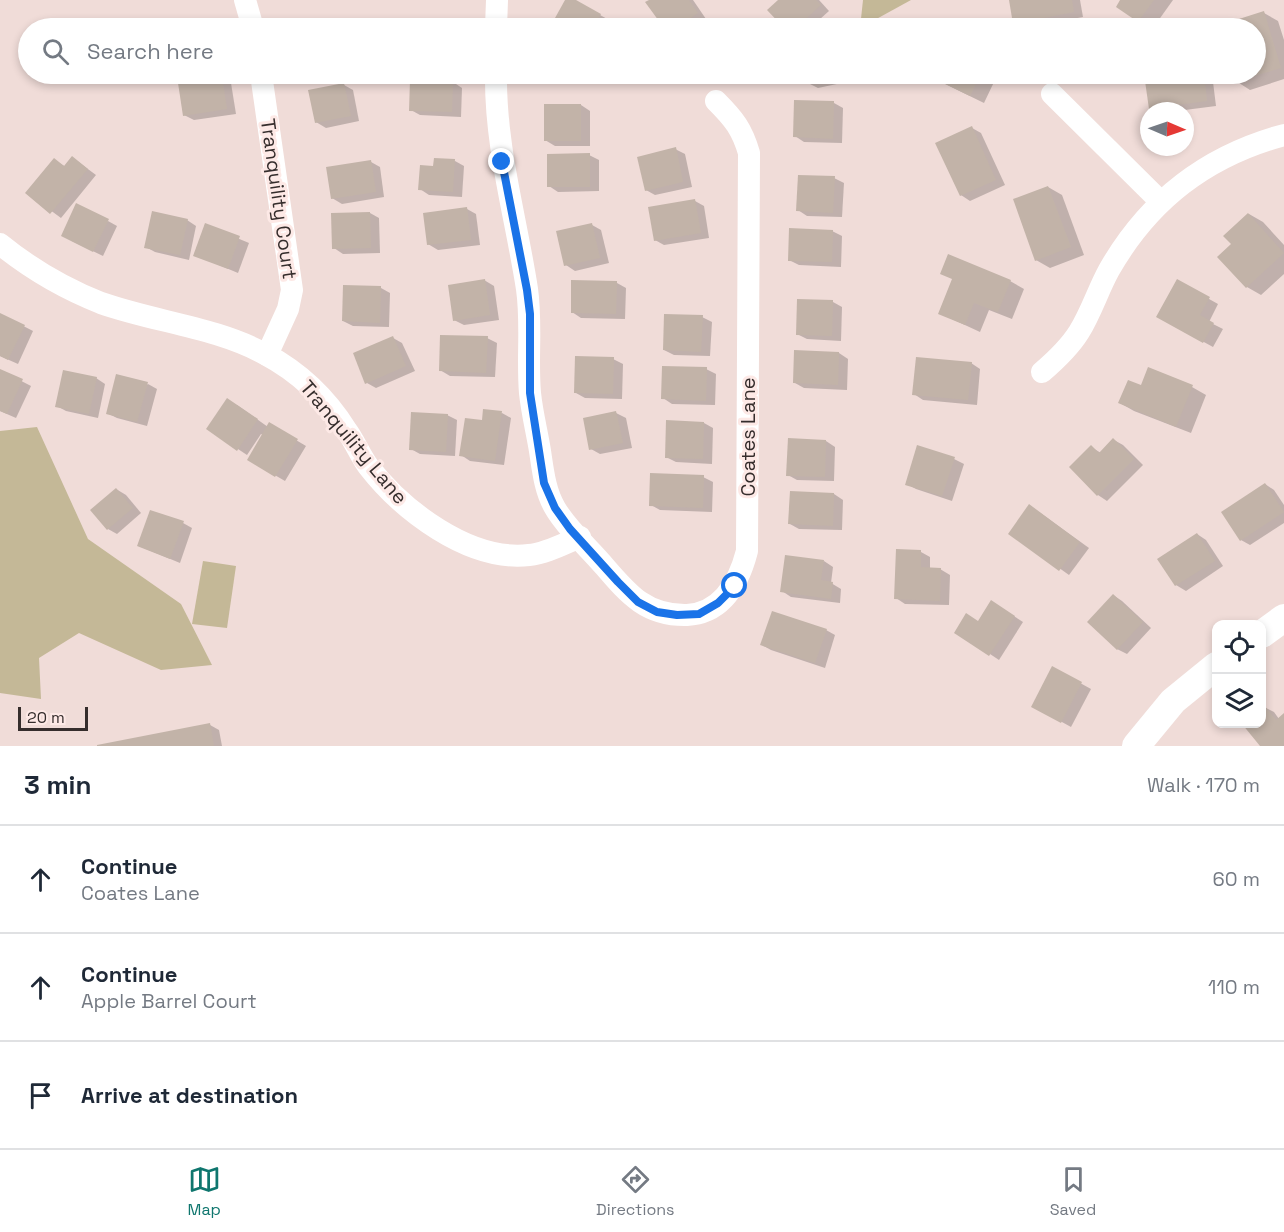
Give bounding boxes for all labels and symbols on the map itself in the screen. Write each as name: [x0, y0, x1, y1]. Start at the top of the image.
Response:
north arrow: [1140, 102, 1194, 156]
street label: Tranquility Court: [255, 117, 303, 281]
route end: [488, 148, 514, 174]
street label: Tranquility Lane: [295, 375, 413, 509]
street label: Coates Lane: [735, 378, 761, 496]
route start: [721, 572, 747, 598]
scale bar: [18, 704, 88, 732]

